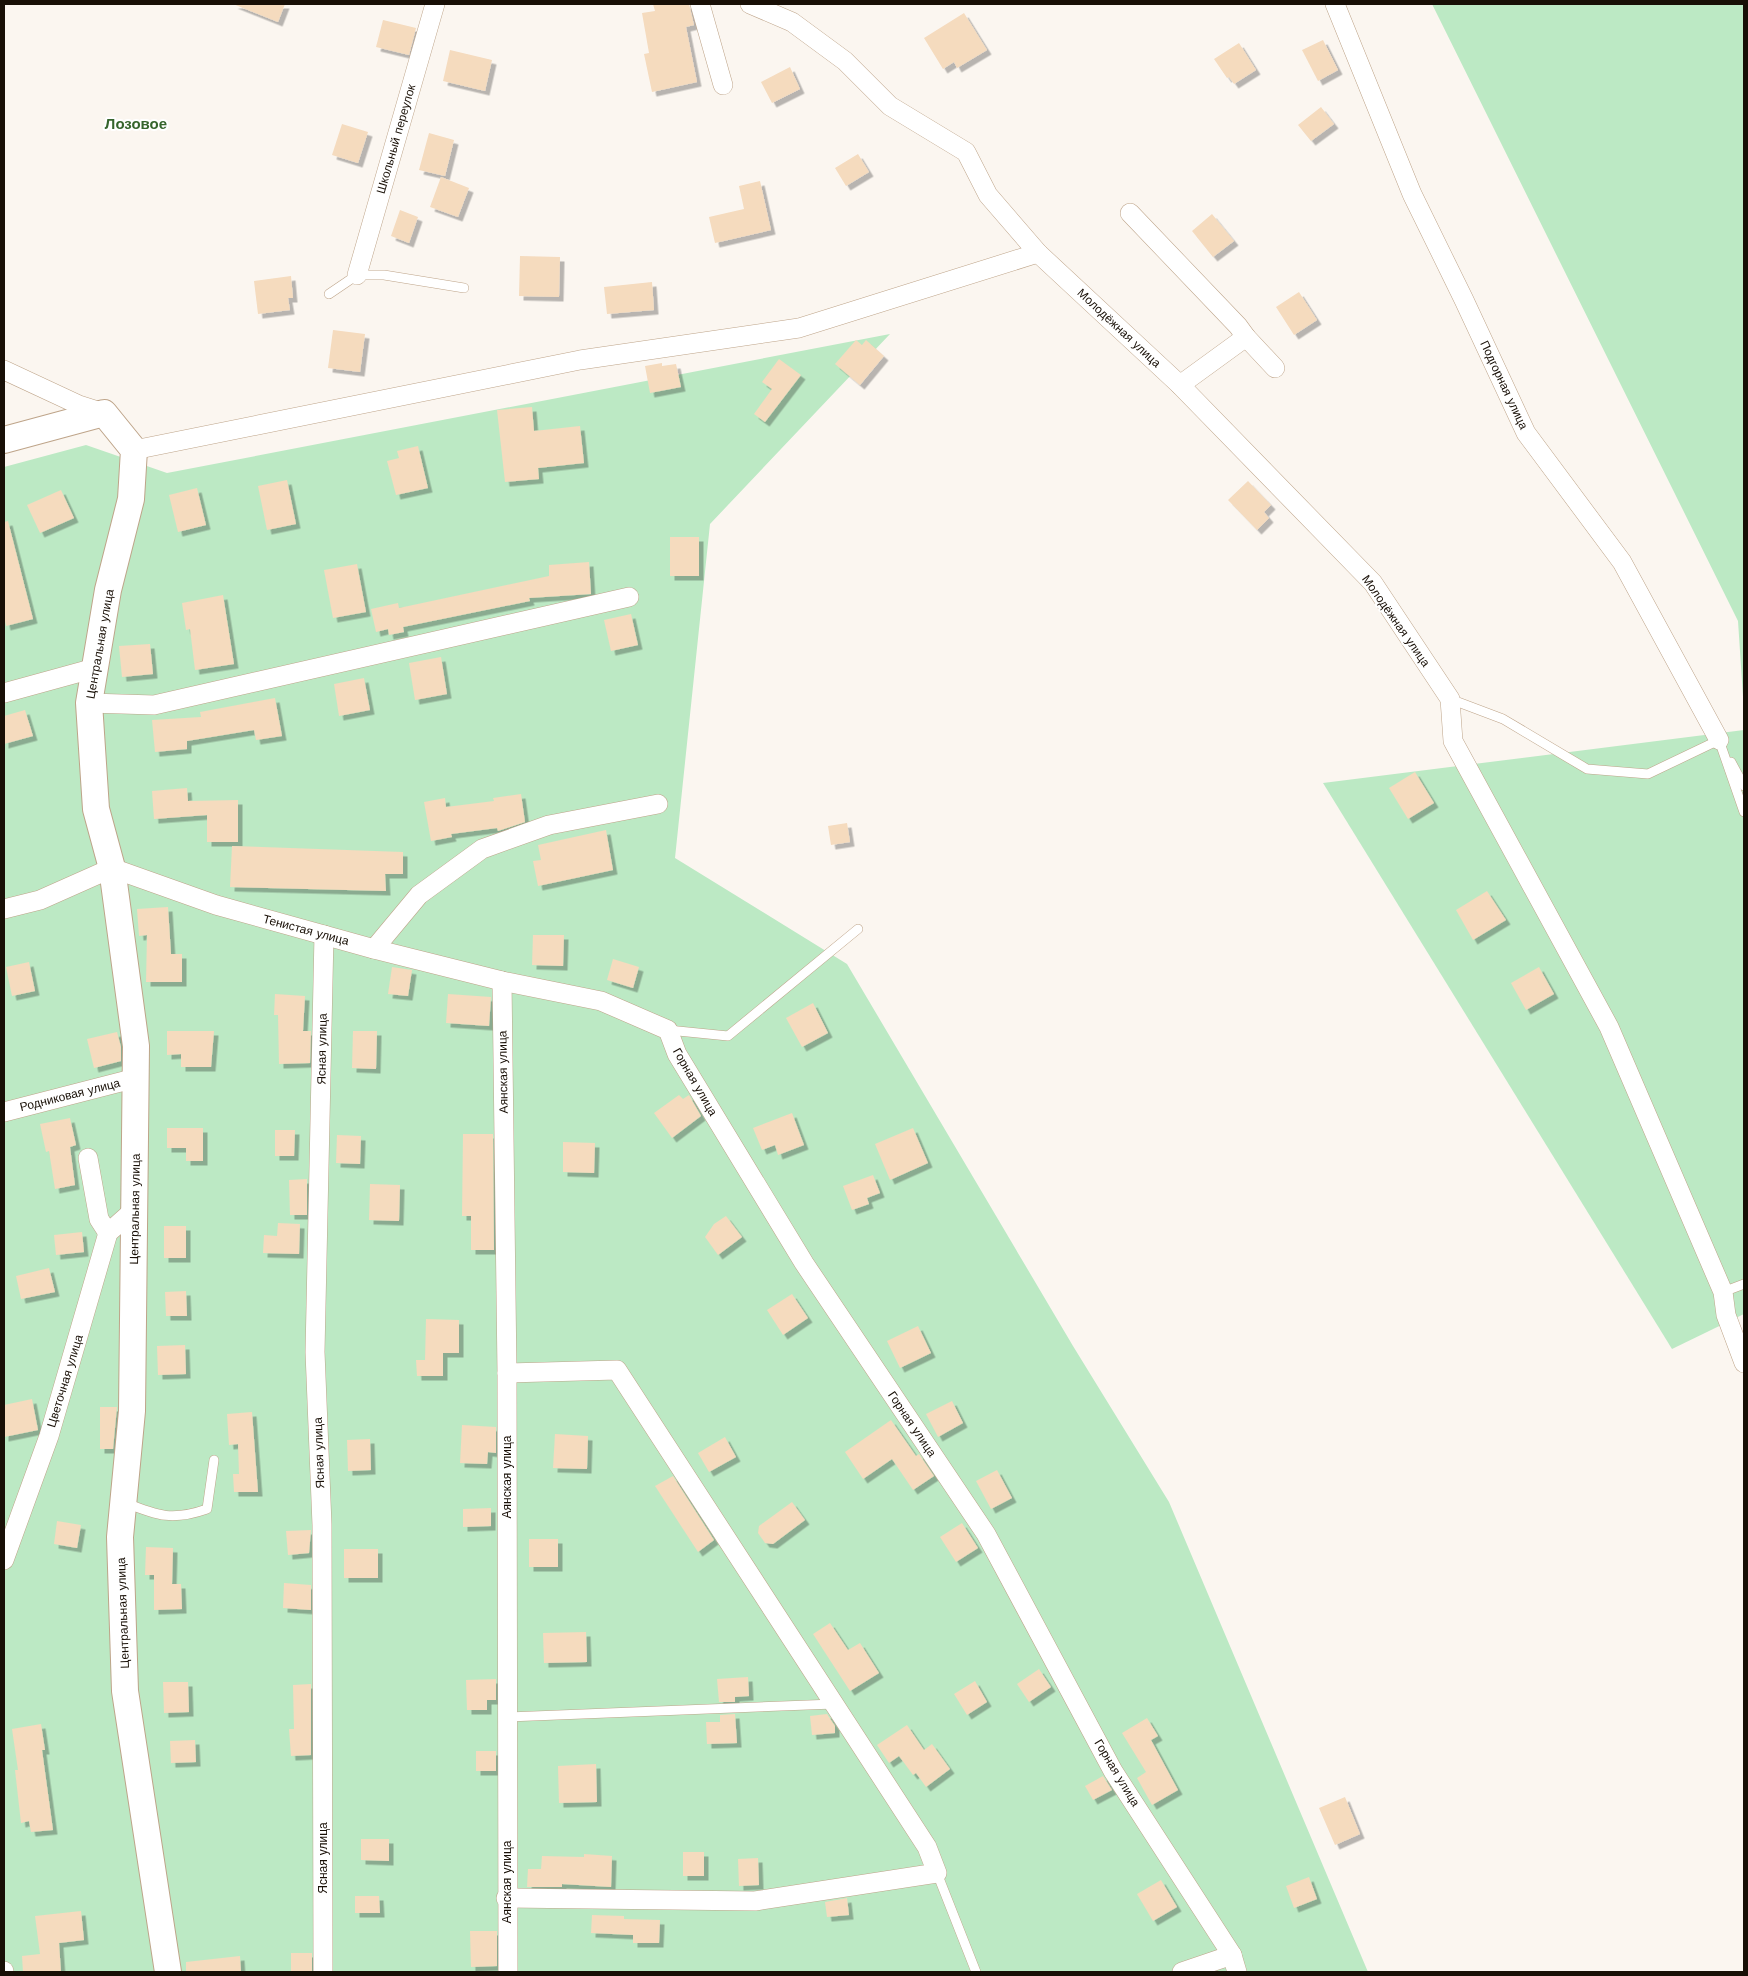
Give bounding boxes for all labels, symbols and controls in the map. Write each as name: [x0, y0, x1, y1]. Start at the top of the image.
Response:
street label: Школьный переулок: [374, 82, 419, 195]
district label: Лозовое: [105, 115, 167, 133]
street label: Молодёжная улица: [1074, 286, 1164, 370]
street label: Подгорная улица: [1477, 338, 1531, 432]
street label: Молодёжная улица: [1359, 572, 1433, 670]
street label: Центральная улица: [83, 588, 117, 700]
street label: Тенистая улица: [262, 912, 351, 948]
street label: Ясная улица: [314, 1013, 330, 1085]
street label: Аянская улица: [495, 1030, 511, 1114]
street label: Горная улица: [670, 1046, 720, 1119]
street label: Родниковая улица: [18, 1076, 122, 1114]
street label: Центральная улица: [127, 1153, 143, 1265]
street label: Цветочная улица: [44, 1333, 86, 1429]
street label: Горная улица: [885, 1389, 939, 1460]
street label: Ясная улица: [311, 1417, 327, 1489]
street label: Аянская улица: [500, 1435, 514, 1518]
street label: Центральная улица: [114, 1557, 132, 1669]
street label: Горная улица: [1091, 1737, 1143, 1809]
street label: Ясная улица: [316, 1822, 330, 1894]
street label: Аянская улица: [500, 1840, 514, 1923]

